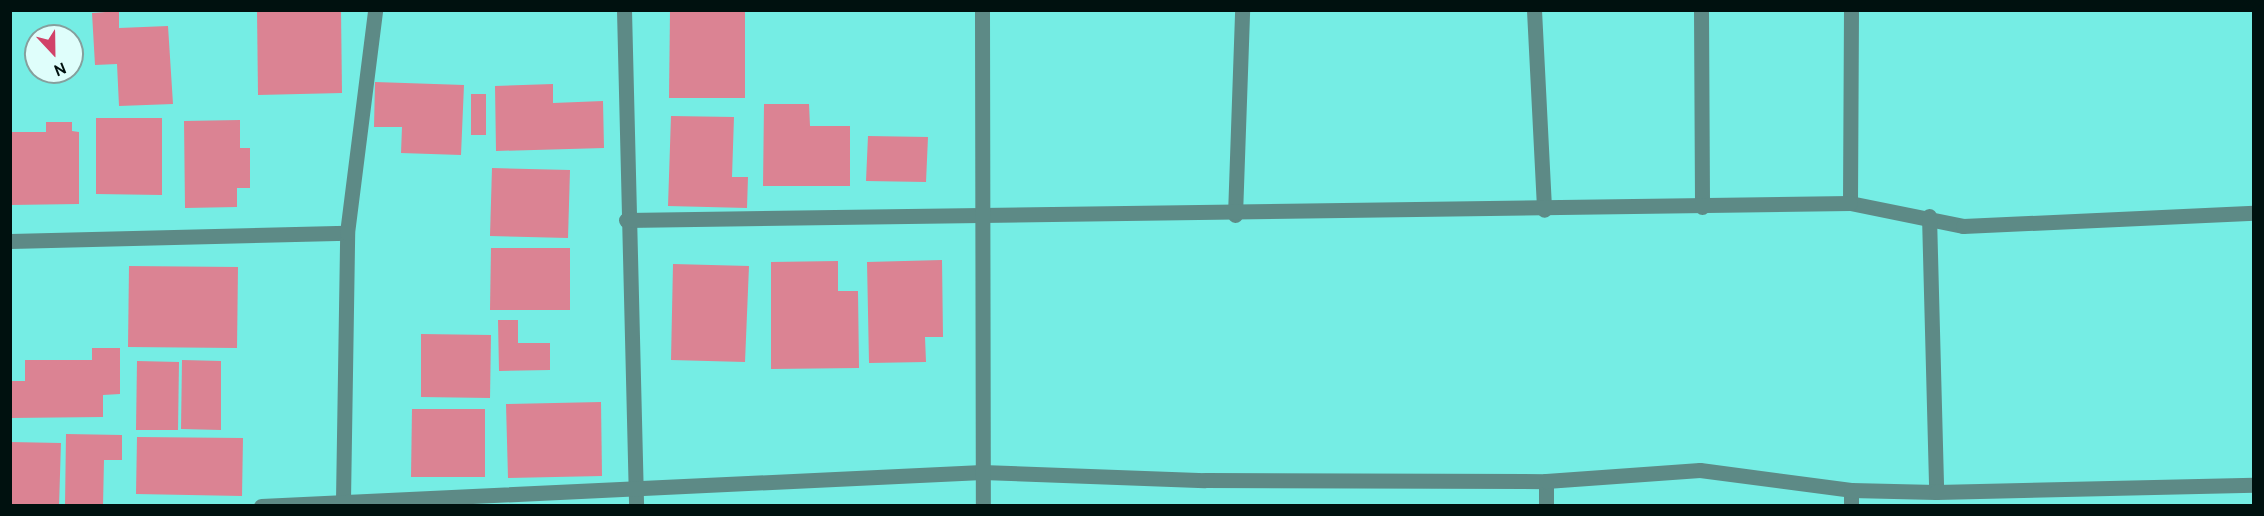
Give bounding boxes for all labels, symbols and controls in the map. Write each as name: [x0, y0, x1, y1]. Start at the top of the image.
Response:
north arrow: [24, 24, 84, 84]
text: N: [51, 58, 69, 80]

